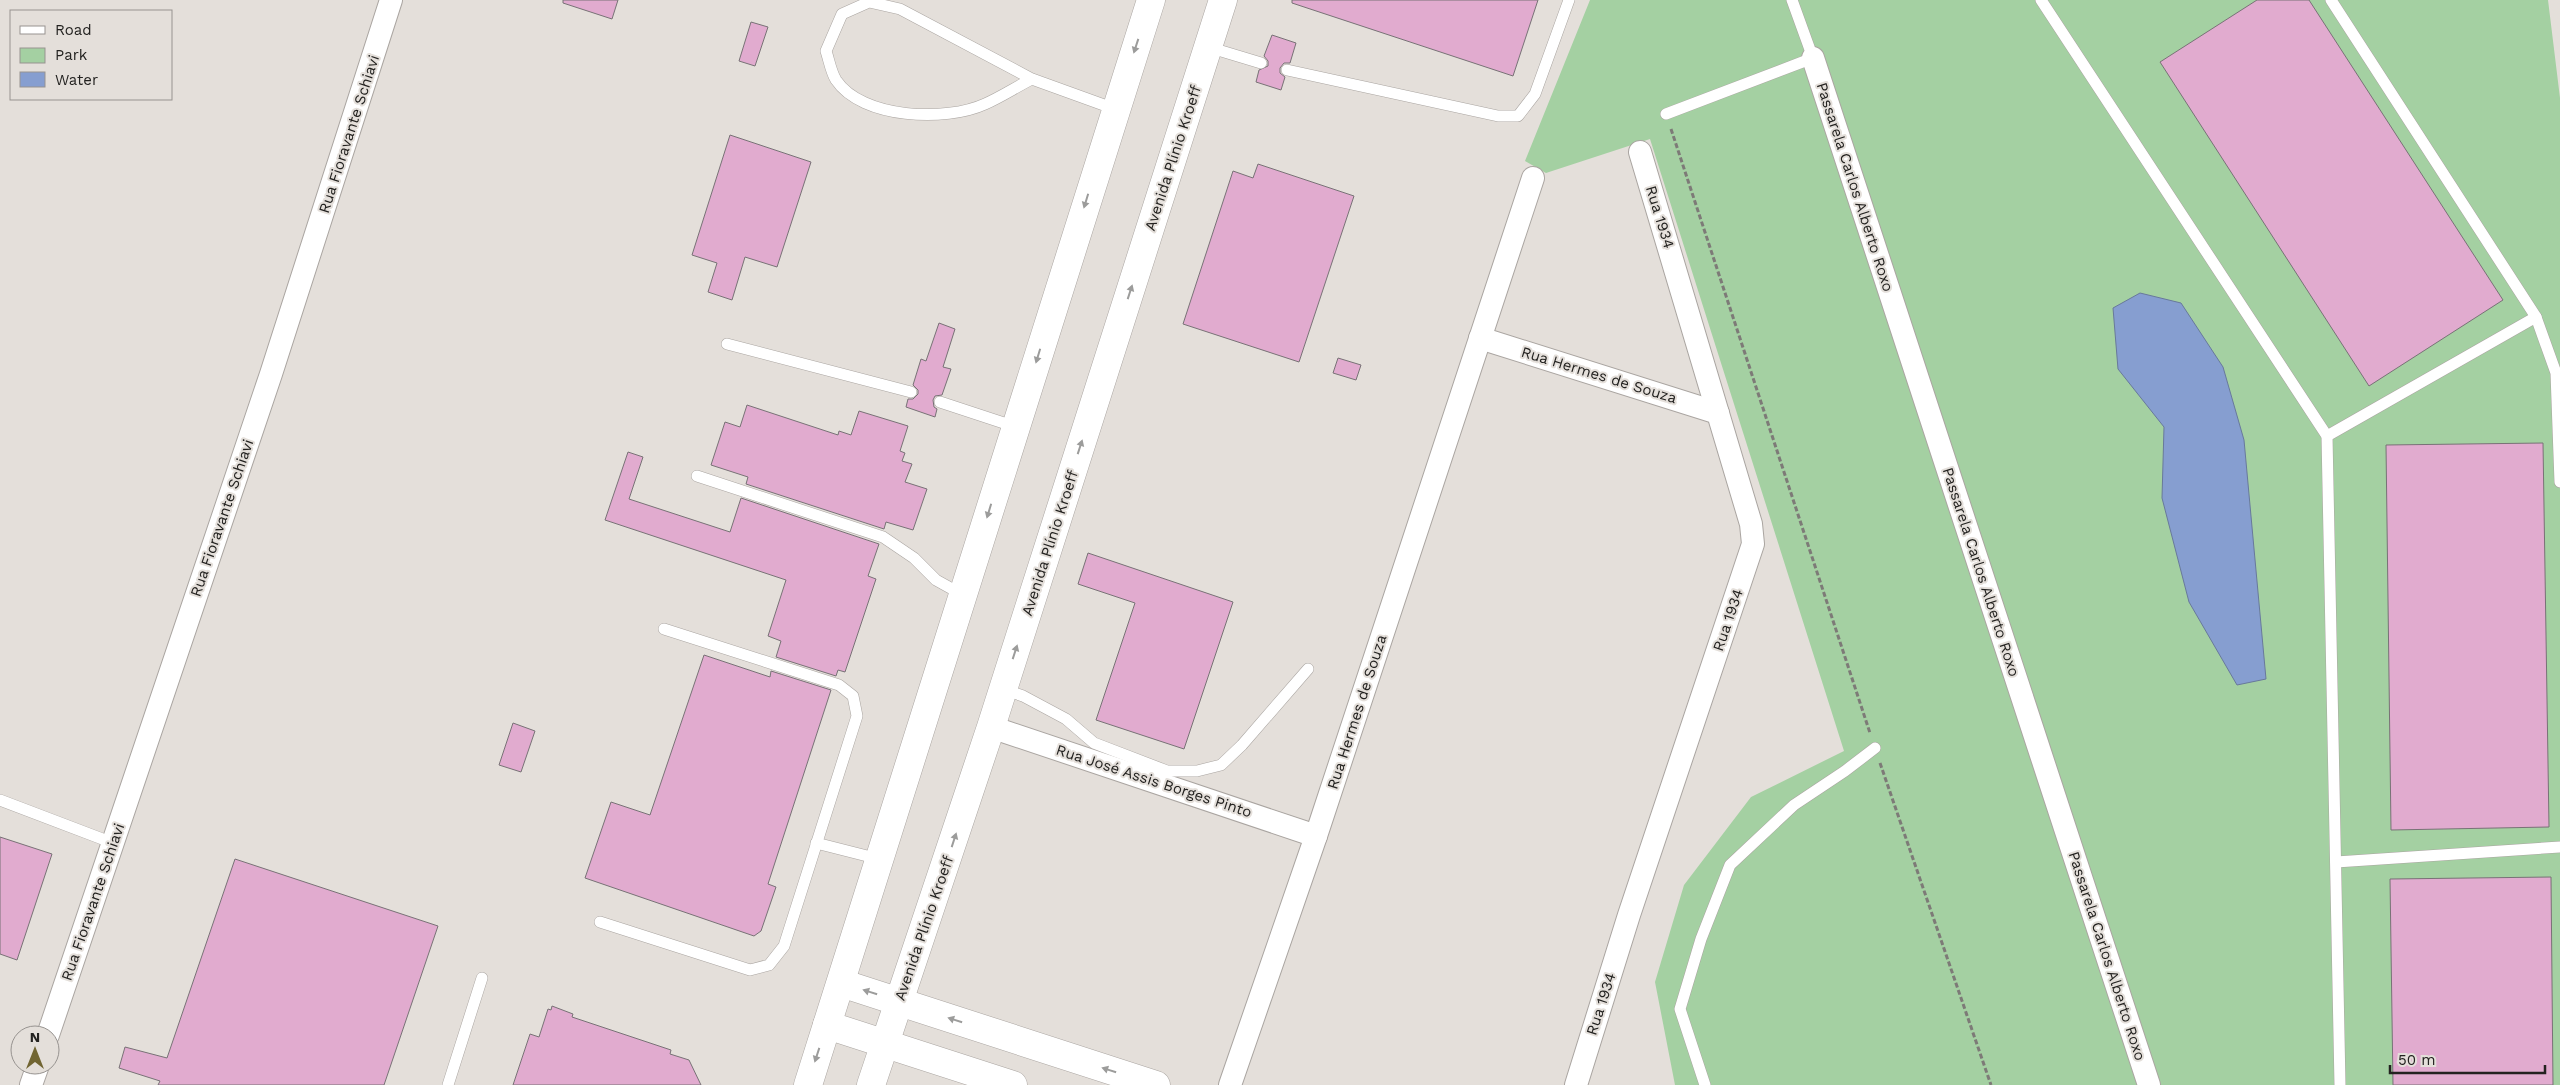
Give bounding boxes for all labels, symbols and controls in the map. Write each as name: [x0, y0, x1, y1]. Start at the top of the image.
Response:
legend: [10, 10, 172, 100]
text: Road: [55, 21, 92, 39]
one-way arrow: [1132, 39, 1139, 54]
text: Park: [55, 46, 88, 64]
street label: Rua Fioravante Schiavi: [315, 53, 383, 215]
text: Water: [55, 71, 98, 89]
street label: Passarela Carlos Alberto Roxo: [1813, 80, 1897, 294]
street label: Avenida Plínio Kroeff: [1141, 83, 1205, 233]
street label: Rua 1934: [1642, 183, 1678, 251]
one-way arrow: [1082, 194, 1090, 209]
one-way arrow: [1127, 285, 1134, 300]
street label: Rua Hermes de Souza: [1519, 343, 1679, 407]
one-way arrow: [1034, 349, 1041, 364]
street label: Rua Fioravante Schiavi: [187, 437, 257, 599]
one-way arrow: [1077, 439, 1085, 454]
street label: Passarela Carlos Alberto Roxo: [1939, 465, 2023, 679]
street label: Avenida Plínio Kroeff: [1018, 468, 1082, 618]
one-way arrow: [985, 504, 993, 519]
street label: Rua 1934: [1709, 586, 1747, 654]
street label: Rua Hermes de Souza: [1323, 632, 1391, 792]
one-way arrow: [1012, 644, 1019, 659]
street label: Rua José Assis Borges Pinto: [1054, 741, 1254, 821]
street label: Rua Fioravante Schiavi: [58, 821, 128, 983]
one-way arrow: [950, 832, 958, 847]
street label: Passarela Carlos Alberto Roxo: [2065, 849, 2149, 1063]
street label: Avenida Plínio Kroeff: [891, 853, 957, 1003]
street label: Rua 1934: [1582, 970, 1620, 1038]
one-way arrow: [863, 988, 878, 996]
one-way arrow: [947, 1016, 962, 1023]
north arrow: [10, 1025, 60, 1075]
text: N: [30, 1029, 40, 1045]
scale bar: [2390, 1042, 2545, 1074]
one-way arrow: [813, 1048, 821, 1063]
text: 50 m: [2398, 1051, 2435, 1069]
one-way arrow: [1102, 1066, 1117, 1073]

